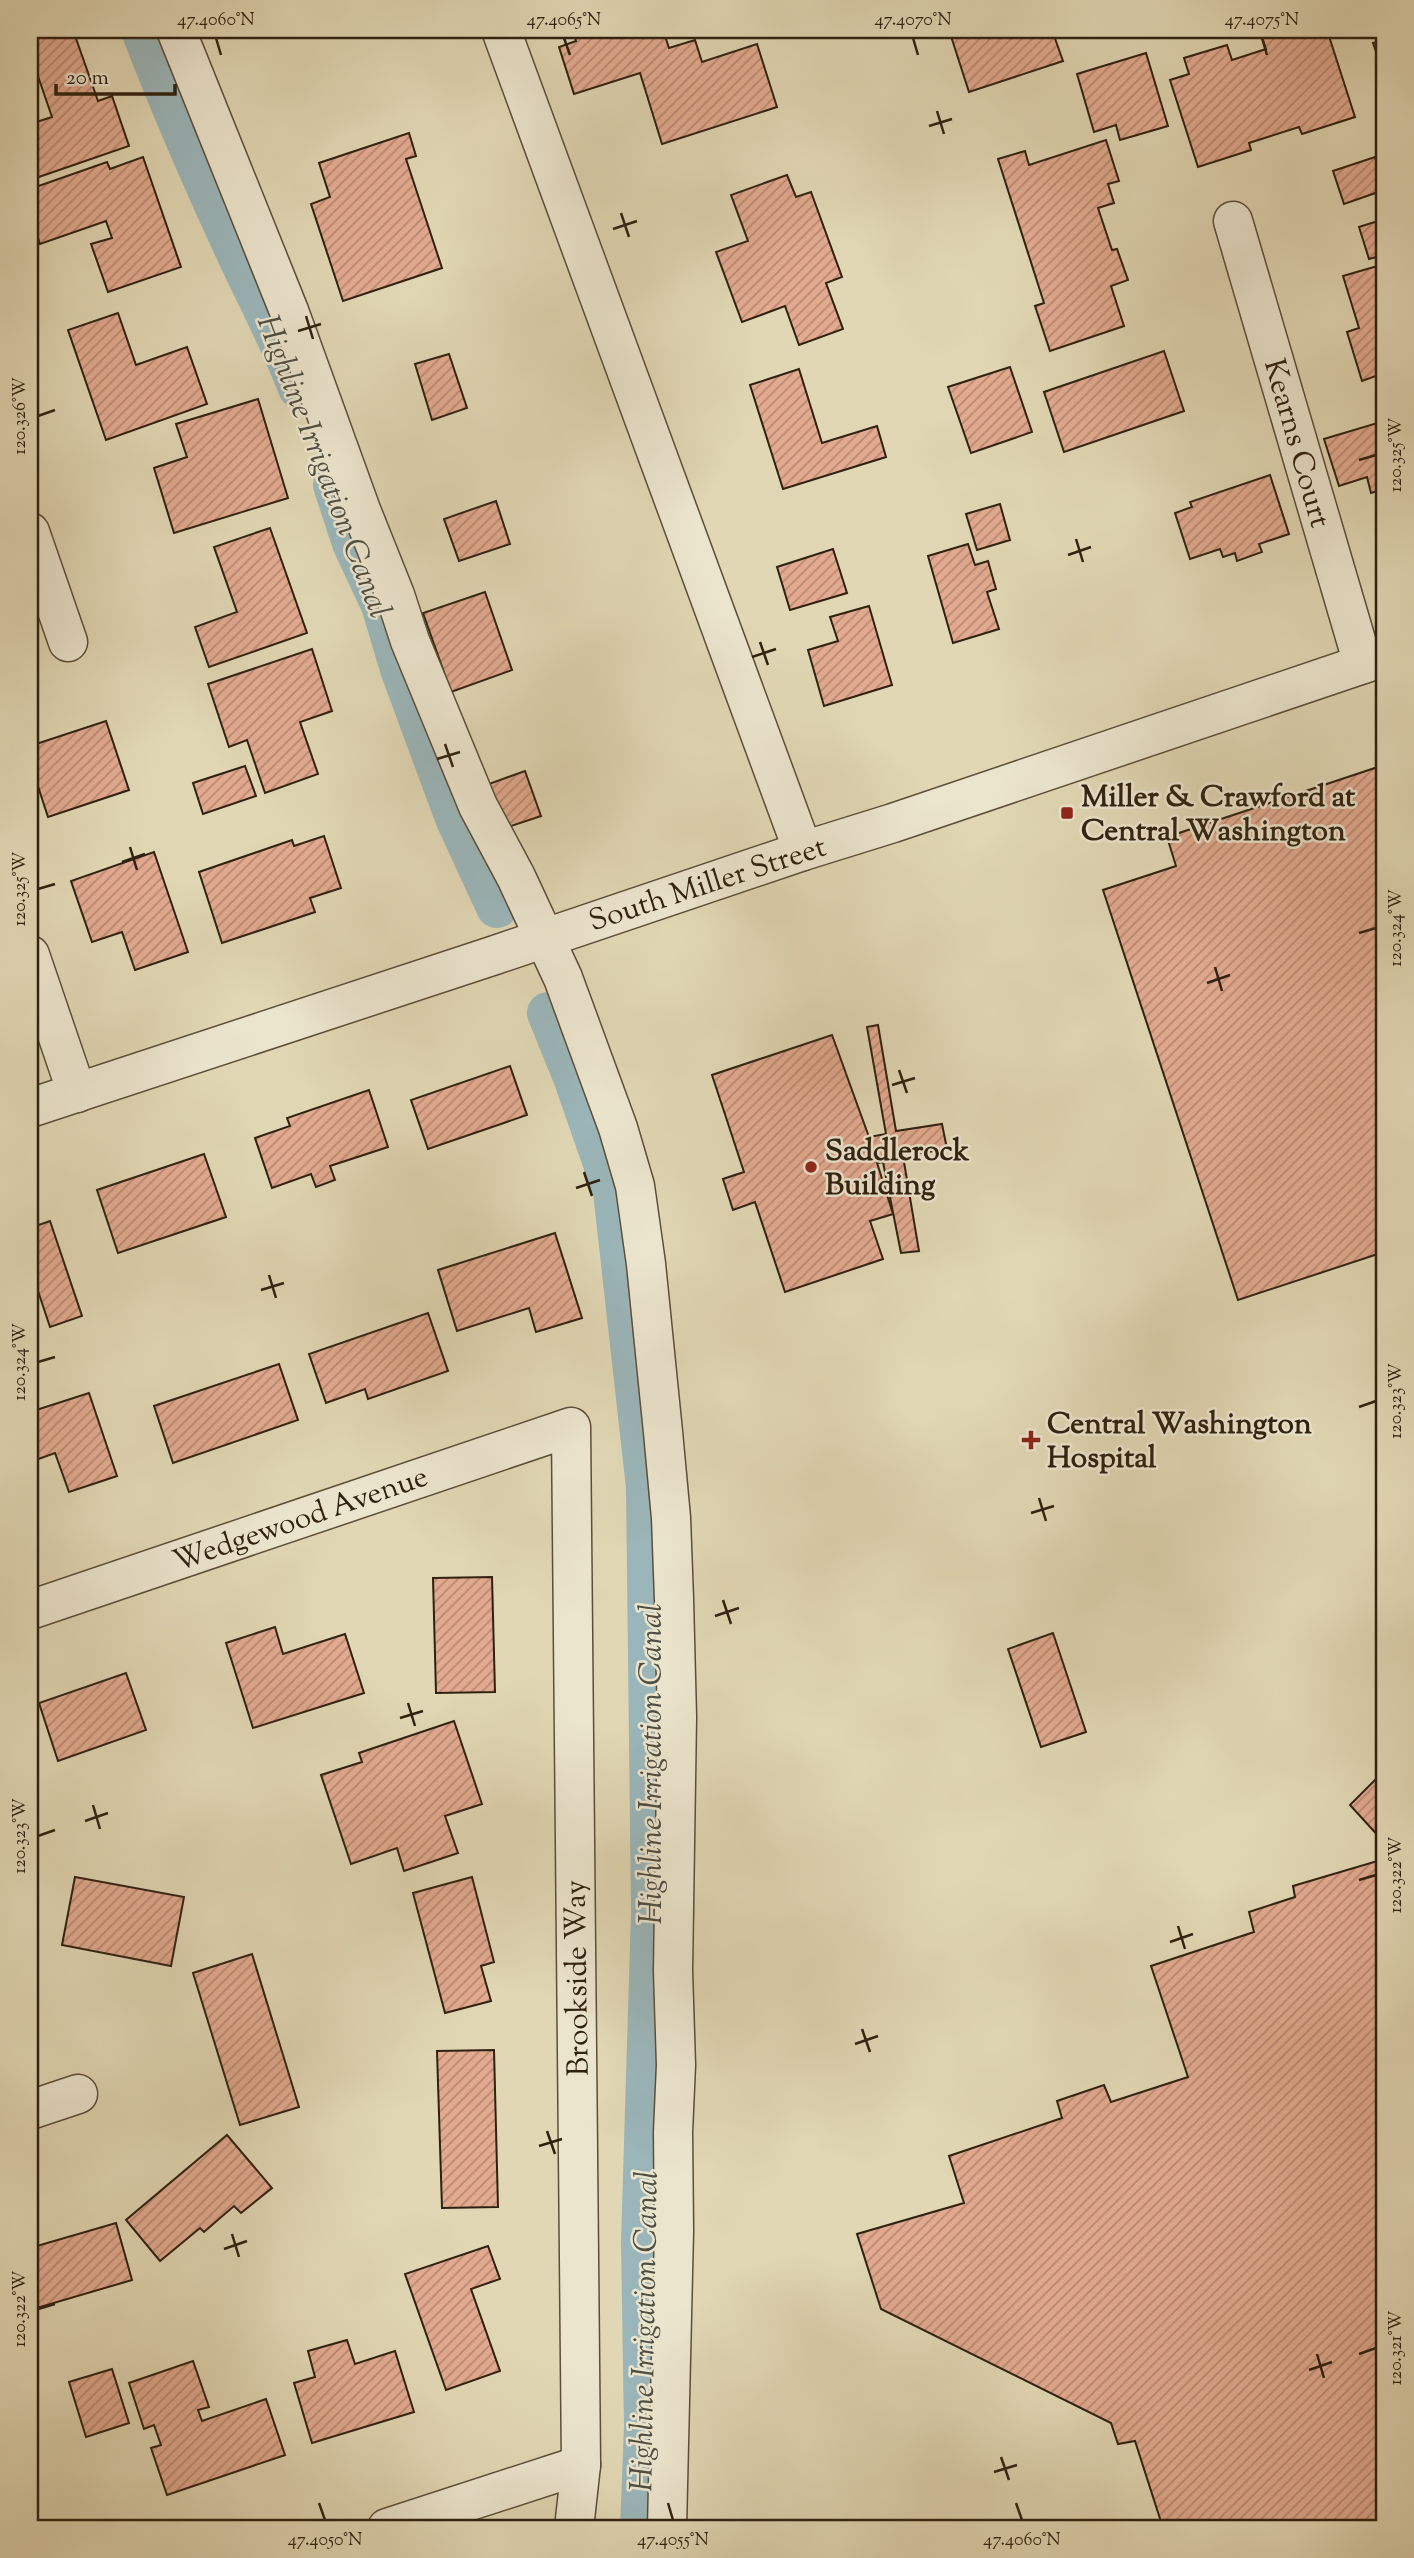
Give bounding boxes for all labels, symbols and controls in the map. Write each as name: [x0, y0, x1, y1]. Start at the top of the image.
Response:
text: 47.4060°N: [177, 8, 255, 34]
text: 47.4065°N: [527, 8, 601, 34]
text: 47.4070°N: [874, 8, 952, 34]
text: 47.4075°N: [1225, 8, 1299, 34]
scale bar: [56, 52, 175, 96]
text: 20 m: [66, 64, 109, 94]
water label: Highline Irrigation Canal: [243, 309, 401, 625]
street label: Kearns Court: [1251, 354, 1340, 533]
text: 120.326°W: [8, 377, 34, 455]
text: 120.325°W: [1384, 418, 1410, 492]
place label: Miller & Crawford at Central Washington: [1081, 777, 1356, 854]
marker: Miller & Crawford at Central Washington: [1059, 805, 1075, 821]
street label: South Miller Street: [583, 827, 832, 944]
text: 120.325°W: [8, 852, 34, 926]
text: 120.324°W: [1384, 889, 1410, 967]
place label: Saddlerock Building: [825, 1131, 970, 1208]
marker: Saddlerock Building: [803, 1159, 819, 1175]
text: 120.324°W: [8, 1323, 34, 1401]
text: 120.323°W: [1384, 1363, 1410, 1439]
place label: Central Washington Hospital: [1047, 1404, 1312, 1481]
marker: Central Washington Hospital: [1021, 1430, 1041, 1450]
street label: Wedgewood Avenue: [168, 1457, 434, 1584]
water label: Highline Irrigation Canal: [630, 1603, 676, 1925]
text: 120.323°W: [8, 1798, 34, 1874]
text: 120.322°W: [1384, 1837, 1410, 1913]
street label: Brookside Way: [555, 1879, 602, 2076]
water label: Highline Irrigation Canal: [620, 2170, 672, 2492]
text: 120.322°W: [8, 2271, 34, 2347]
text: 120.321°W: [1384, 2311, 1410, 2385]
text: 47.4050°N: [288, 2528, 362, 2554]
text: 47.4055°N: [637, 2528, 709, 2554]
text: 47.4060°N: [983, 2528, 1061, 2554]

